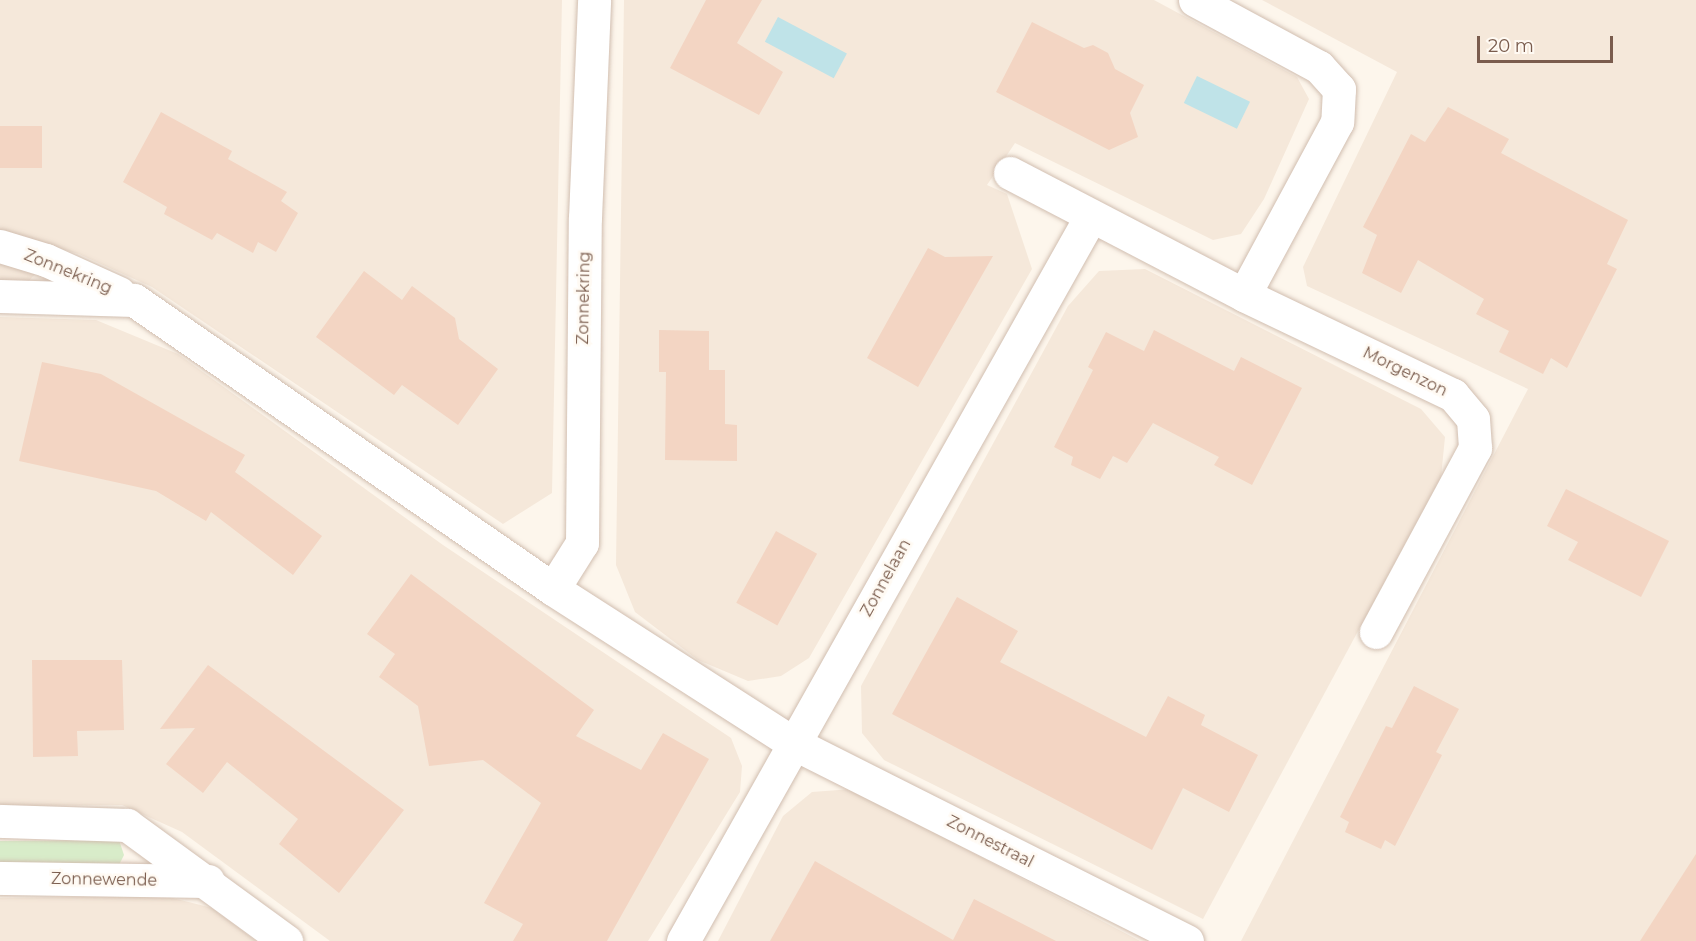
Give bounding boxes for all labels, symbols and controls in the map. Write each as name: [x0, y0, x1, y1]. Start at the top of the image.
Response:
scale bar: [1480, 24, 1616, 62]
text: 20 m: [1488, 35, 1534, 57]
street label: Zonnekring: [21, 246, 115, 298]
street label: Zonnekring: [574, 251, 594, 345]
street label: Morgenzon: [1360, 343, 1450, 401]
street label: Zonnelaan: [857, 536, 915, 620]
street label: Zonnestraal: [943, 812, 1037, 872]
street label: Zonnewende: [51, 869, 157, 891]

